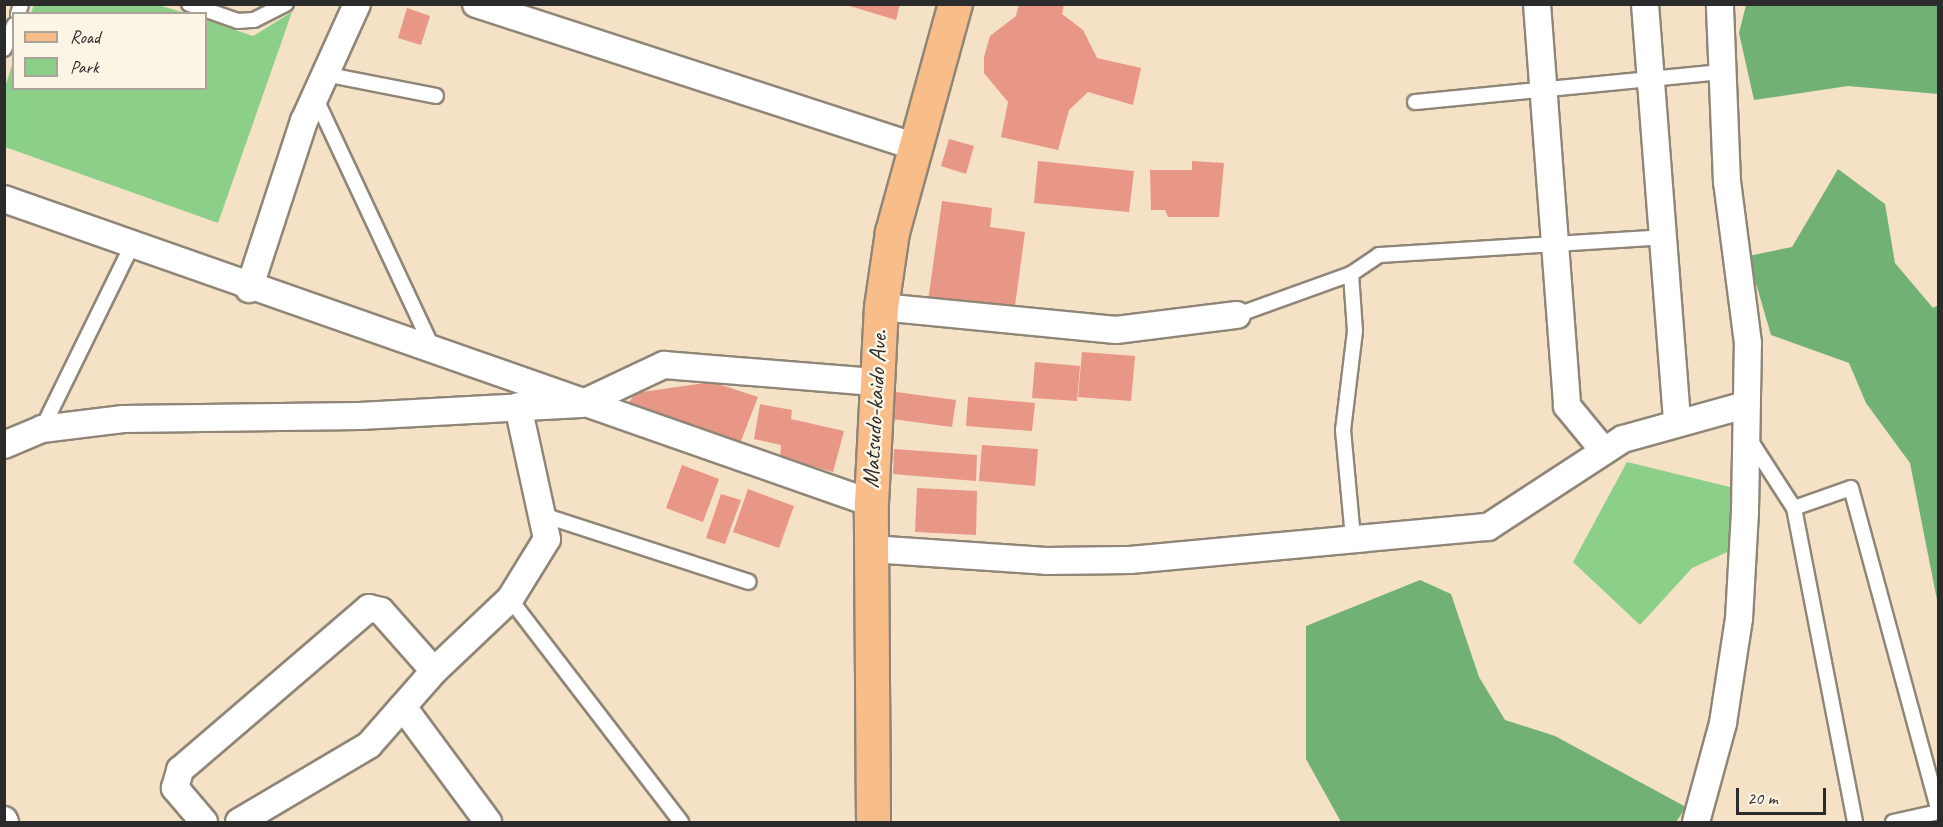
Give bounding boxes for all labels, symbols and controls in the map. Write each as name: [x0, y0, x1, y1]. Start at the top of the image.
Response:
legend: [12, 12, 207, 90]
text: Road: [70, 26, 100, 48]
text: Park: [70, 56, 99, 78]
street label: Matsudo-kaido Ave.: [856, 329, 894, 489]
scale bar: [1739, 776, 1829, 814]
text: 20 m: [1747, 787, 1778, 809]

